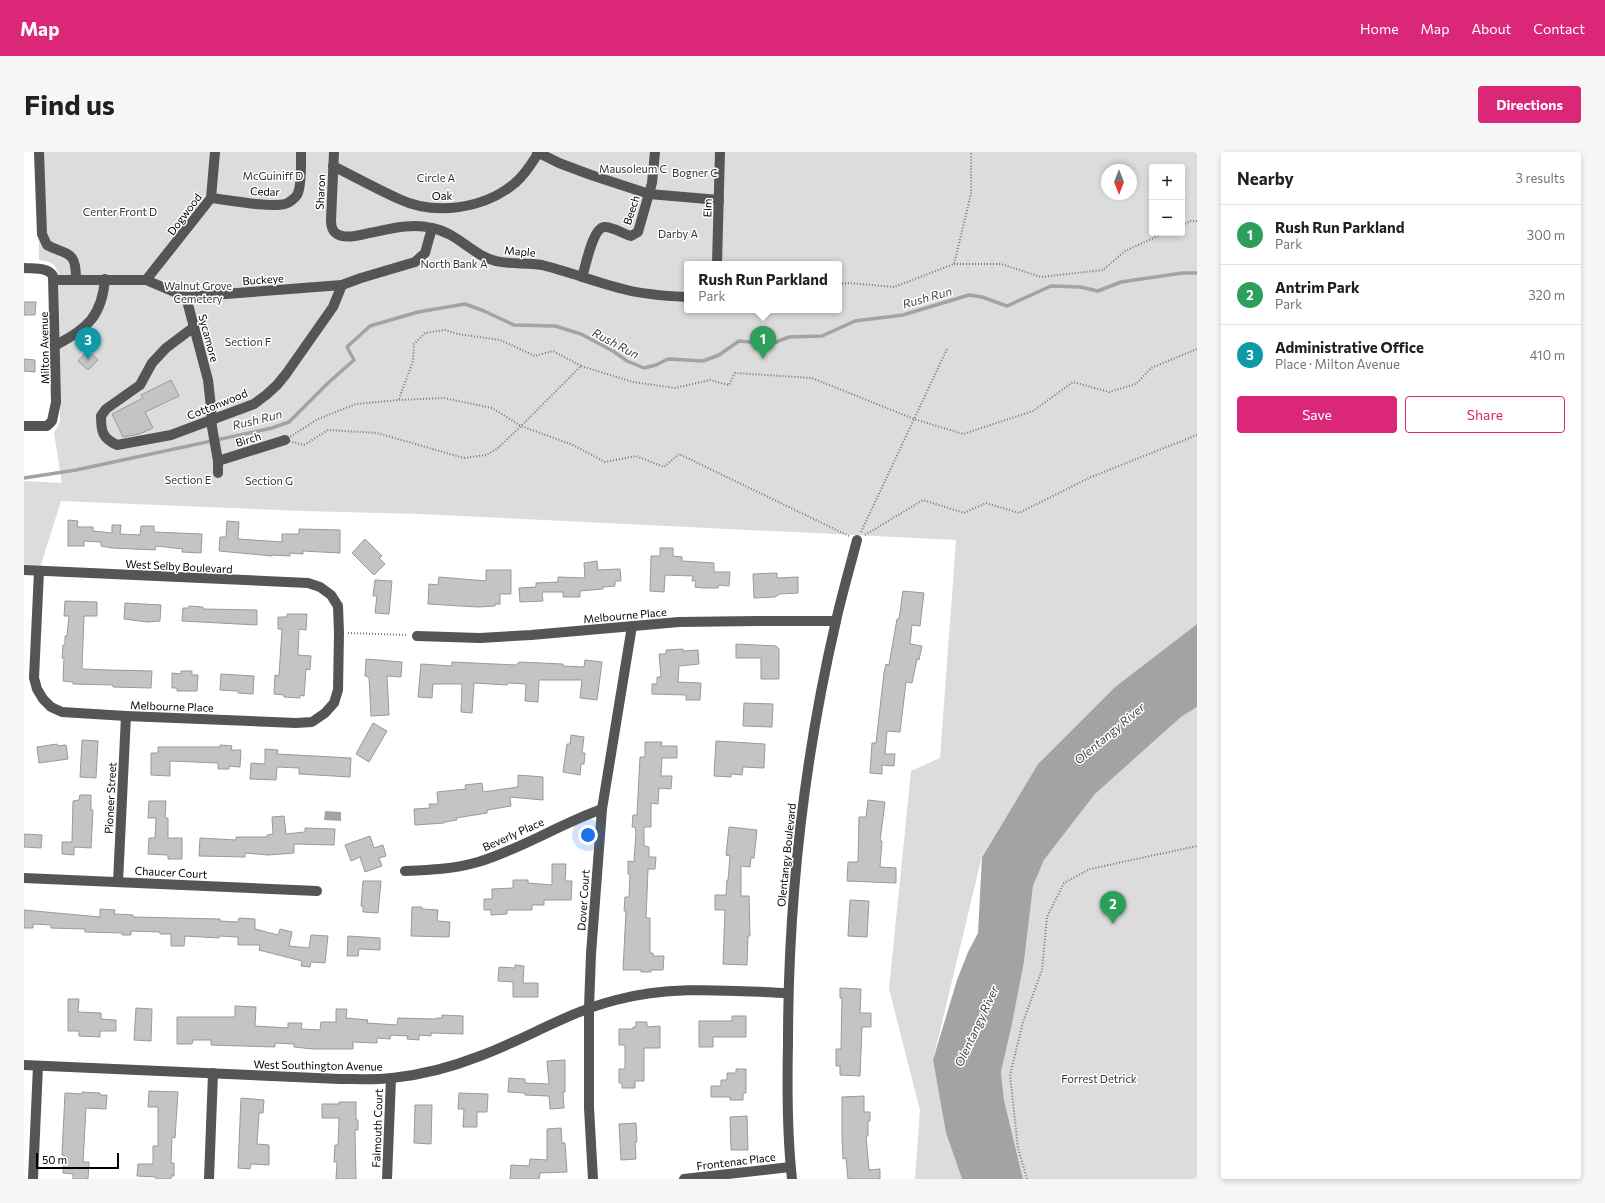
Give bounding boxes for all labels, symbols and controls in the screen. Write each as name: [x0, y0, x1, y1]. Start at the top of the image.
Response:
text: Map: [20, 17, 59, 40]
text: Home: [1360, 20, 1399, 37]
text: Map: [1421, 20, 1449, 37]
text: About: [1471, 20, 1511, 37]
text: Contact: [1533, 20, 1585, 37]
button: Directions: [1478, 86, 1581, 123]
text: Find us: [24, 87, 115, 121]
park label: Mausoleum C: [599, 162, 667, 175]
north arrow: [1101, 164, 1137, 200]
map controls: [1149, 164, 1185, 236]
button: +: [1149, 164, 1185, 200]
park label: Bogner C: [672, 166, 718, 179]
text: Nearby: [1237, 168, 1294, 189]
park label: McGuiniff D: [243, 169, 303, 182]
text: 3 results: [1516, 170, 1565, 186]
park label: Circle A: [417, 171, 456, 184]
street label: Sharon: [313, 174, 327, 210]
street label: Cedar: [250, 184, 281, 198]
street label: Oak: [432, 189, 452, 202]
street label: Dogwood: [164, 191, 204, 237]
street label: Beech: [620, 194, 642, 226]
street label: Elm: [700, 198, 714, 218]
button: −: [1149, 200, 1185, 236]
park label: Center Front D: [83, 205, 157, 218]
text: Rush Run Parkland: [1275, 218, 1404, 236]
park label: Darby A: [658, 227, 698, 240]
text: 1: [1247, 227, 1253, 243]
text: 300 m: [1527, 227, 1565, 243]
text: Park: [1275, 236, 1302, 252]
street label: Maple: [504, 243, 536, 259]
park label: North Bank A: [421, 257, 488, 270]
popup: [684, 261, 842, 313]
text: Rush Run Parkland: [698, 270, 828, 288]
street label: Buckeye: [242, 271, 284, 287]
text: Antrim Park: [1275, 278, 1360, 296]
park label: Walnut Grove Cemetery: [164, 279, 232, 305]
water label: Rush Run: [901, 283, 953, 311]
text: 2: [1246, 287, 1254, 303]
text: 320 m: [1528, 287, 1565, 303]
text: Park: [698, 288, 725, 304]
text: Park: [1275, 296, 1302, 312]
street label: Milton Avenue: [37, 312, 51, 384]
street label: Sycamore: [196, 313, 222, 364]
water label: Rush Run: [590, 325, 642, 361]
pin: 1: [750, 326, 776, 359]
pin: 3: [75, 327, 101, 360]
park label: Section F: [225, 335, 271, 348]
text: Administrative Office: [1275, 338, 1424, 356]
text: 3: [1246, 347, 1254, 363]
text: 410 m: [1530, 347, 1565, 363]
text: Place · Milton Avenue: [1275, 356, 1400, 372]
street label: Cottonwood: [185, 386, 249, 422]
button: Save: [1237, 396, 1397, 433]
button: Share: [1405, 396, 1565, 433]
water label: Rush Run: [231, 406, 283, 432]
street label: Birch: [234, 429, 262, 449]
park label: Section E: [165, 473, 211, 486]
park label: Section G: [245, 474, 293, 487]
street label: West Selby Boulevard: [125, 557, 233, 575]
street label: Melbourne Place: [583, 605, 667, 625]
street label: Melbourne Place: [130, 698, 214, 714]
water label: Olentangy River: [1071, 699, 1148, 766]
street label: Pioneer Street: [102, 761, 118, 834]
street label: Olentangy Boulevard: [774, 802, 798, 908]
street label: Beverly Place: [480, 815, 546, 853]
your location: [578, 825, 598, 845]
street label: Chaucer Court: [134, 864, 208, 880]
street label: Dover Court: [574, 868, 592, 931]
pin: 2: [1100, 891, 1126, 924]
water label: Olentangy River: [951, 982, 1001, 1069]
street label: West Southington Avenue: [253, 1057, 383, 1073]
park label: Forrest Detrick: [1061, 1072, 1137, 1085]
street label: Falmouth Court: [369, 1088, 385, 1168]
street label: Frontenac Place: [696, 1150, 777, 1172]
scale bar: [36, 1151, 119, 1170]
text: 50 m: [42, 1153, 67, 1166]

